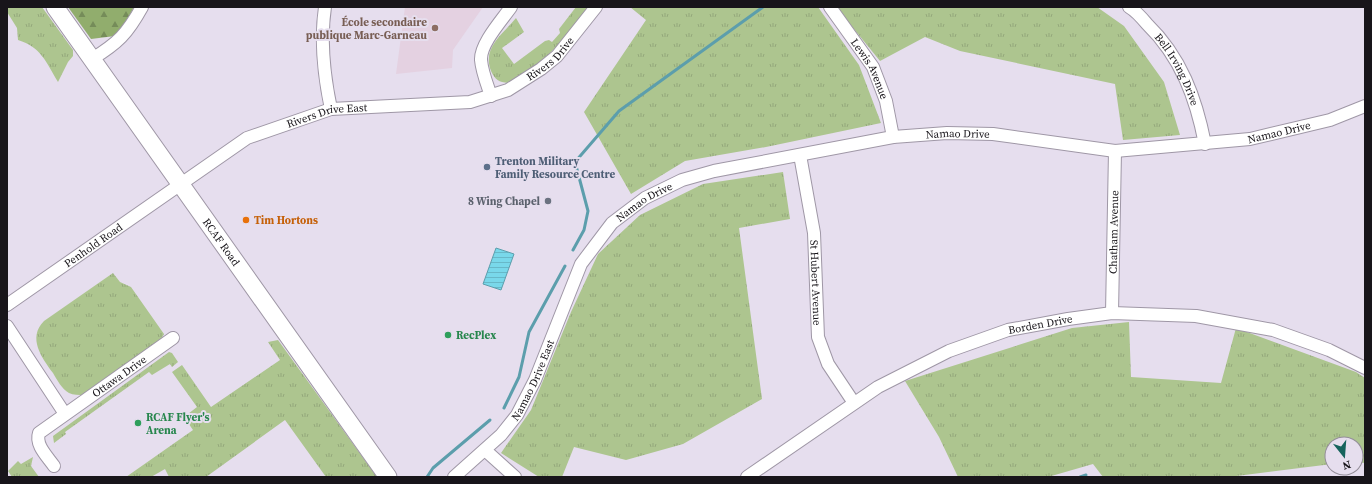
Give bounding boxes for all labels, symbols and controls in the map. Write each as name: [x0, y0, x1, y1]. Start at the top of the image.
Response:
place label: École secondaire publique Marc-Garneau: [306, 15, 427, 43]
marker: École secondaire publique Marc-Garneau: [430, 23, 440, 33]
street label: Bell Irving Drive: [1151, 30, 1203, 108]
street label: Rivers Drive: [523, 33, 577, 84]
street label: Lewis Avenue: [847, 35, 892, 102]
street label: Rivers Drive East: [284, 100, 368, 131]
street label: Namao Drive: [1246, 117, 1312, 147]
street label: Namao Drive: [925, 125, 990, 142]
place label: Trenton Military Family Resource Centre: [495, 154, 615, 182]
marker: Trenton Military Family Resource Centre: [482, 162, 492, 172]
street label: Namao Drive: [613, 178, 675, 225]
street label: Chatham Avenue: [1105, 190, 1122, 274]
place label: 8 Wing Chapel: [468, 194, 540, 209]
marker: 8 Wing Chapel: [543, 196, 553, 206]
place label: Tim Hortons: [254, 213, 318, 228]
street label: RCAF Road: [199, 215, 244, 269]
marker: Tim Hortons: [241, 215, 251, 225]
street label: Penhold Road: [61, 219, 126, 271]
street label: St Hubert Avenue: [807, 240, 825, 326]
street label: Borden Drive: [1007, 311, 1074, 337]
place label: RecPlex: [456, 328, 496, 343]
marker: RecPlex: [443, 330, 453, 340]
street label: Namao Drive East: [508, 337, 558, 424]
street label: Ottawa Drive: [89, 351, 150, 401]
place label: RCAF Flyer's Arena: [146, 410, 209, 438]
marker: RCAF Flyer's Arena: [133, 418, 143, 428]
north arrow: [1324, 436, 1364, 476]
text: N: [1341, 457, 1353, 473]

